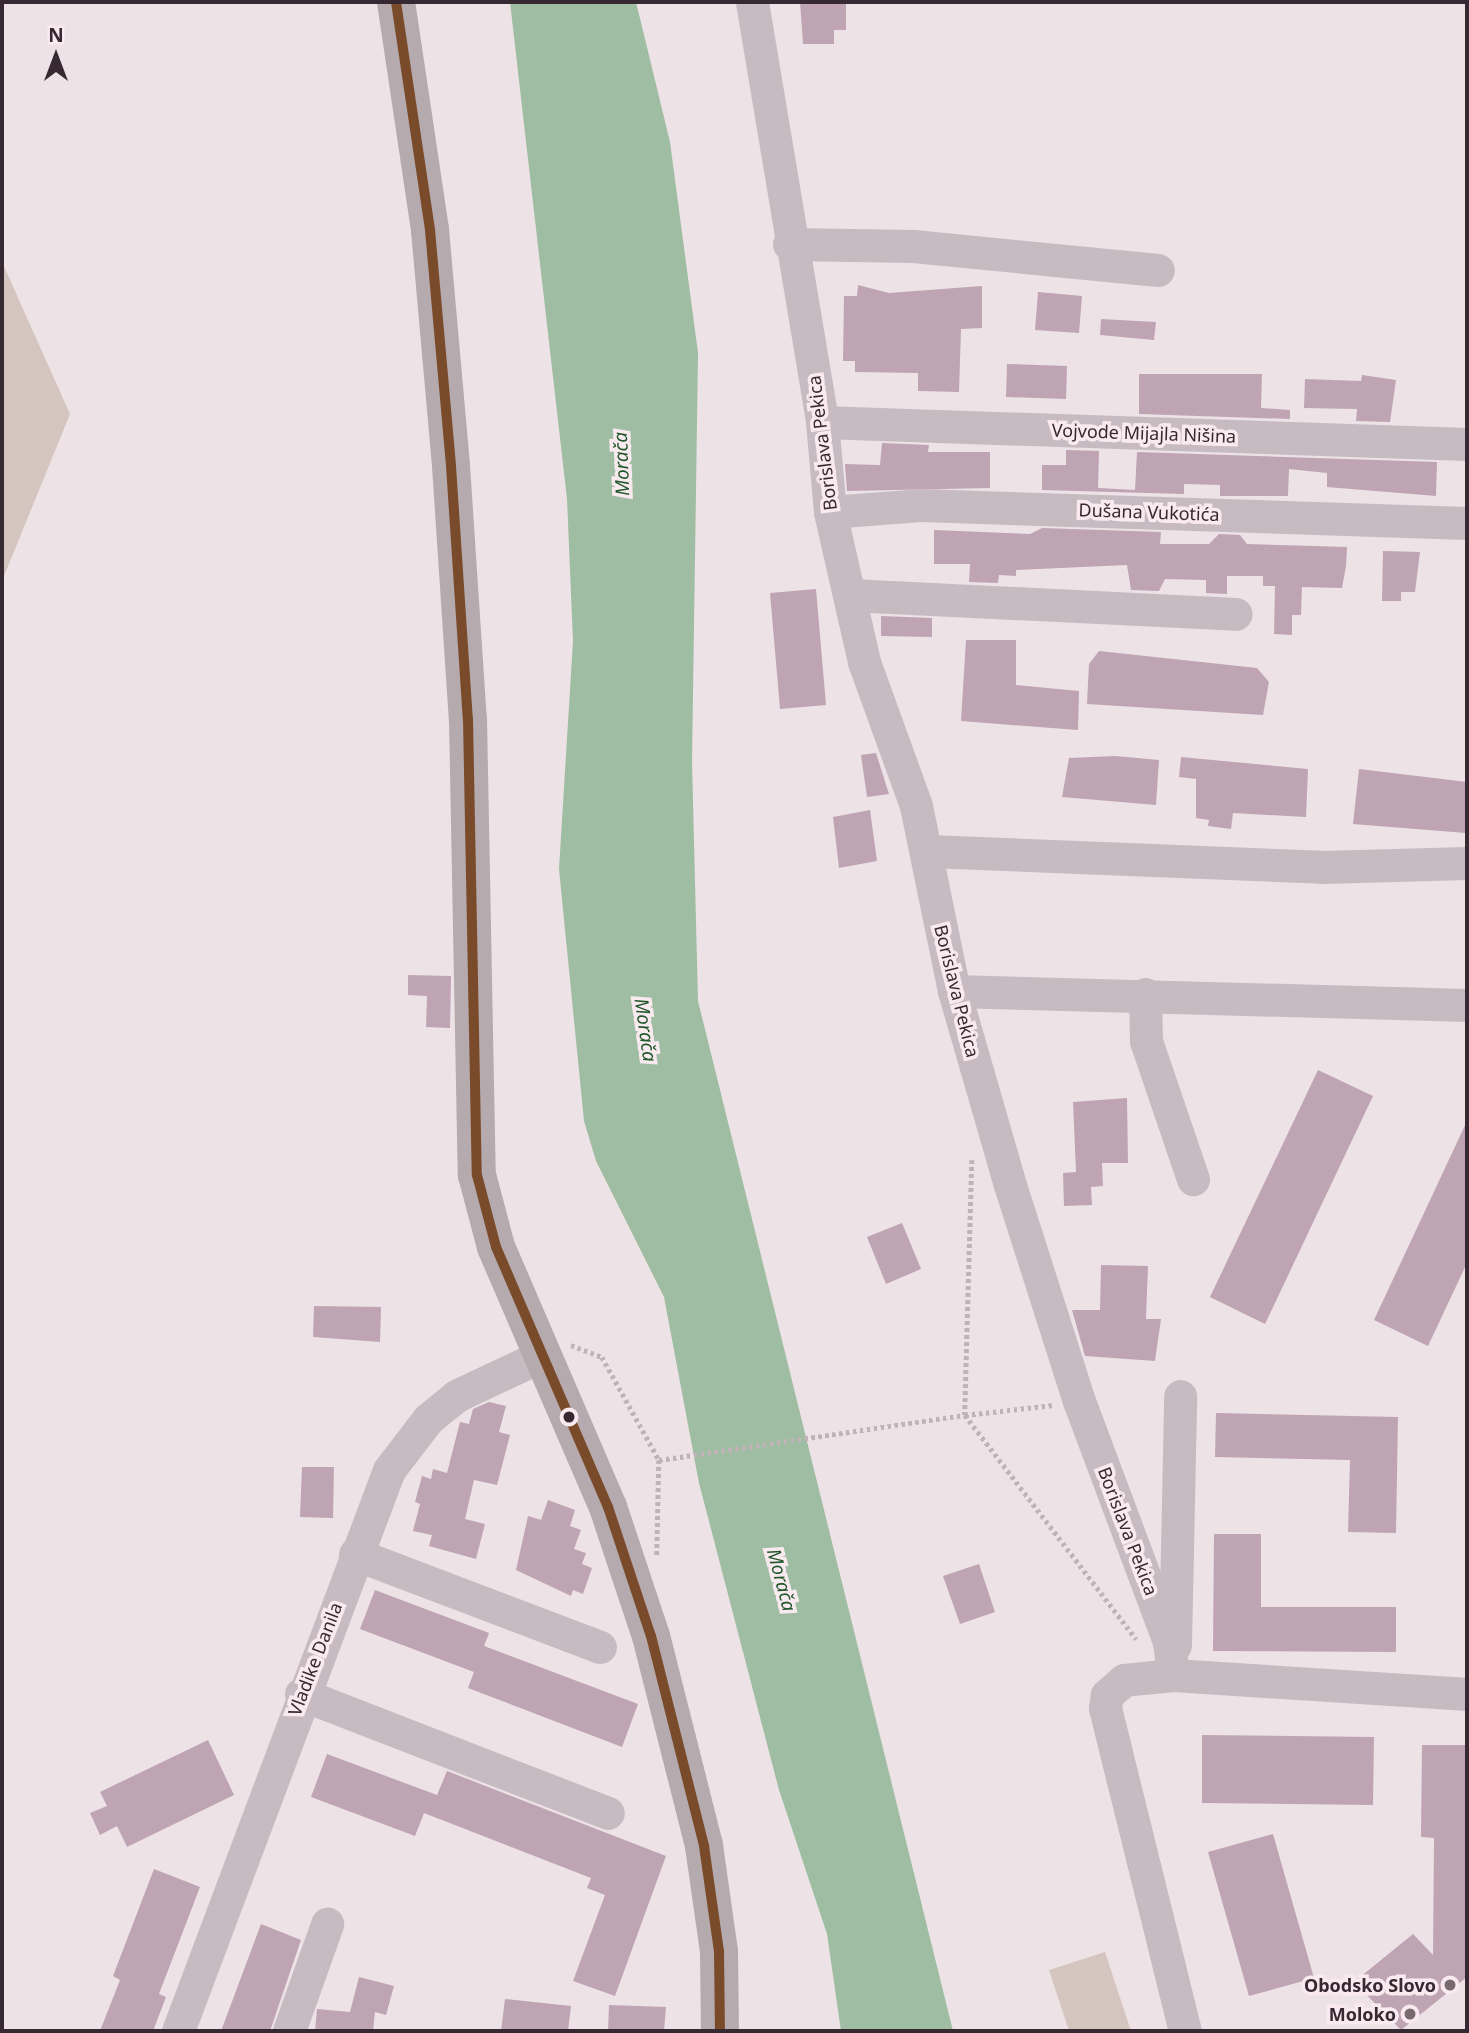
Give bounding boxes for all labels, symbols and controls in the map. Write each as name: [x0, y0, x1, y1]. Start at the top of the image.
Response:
north arrow: [21, 21, 91, 91]
text: N: [48, 22, 64, 48]
street label: Borislava Pekica: [803, 374, 841, 512]
street label: Vojvode Mijajla Nišina: [1051, 419, 1237, 447]
water label: Morača: [609, 432, 635, 496]
street label: Dušana Vukotića: [1078, 499, 1220, 525]
street label: Borislava Pekica: [930, 922, 984, 1060]
water label: Morača: [629, 997, 661, 1063]
unlabelled marker: [562, 1410, 576, 1424]
street label: Borislava Pekica: [1094, 1464, 1162, 1598]
water label: Morača: [762, 1546, 800, 1614]
street label: Vladike Danila: [284, 1599, 346, 1719]
place label: Obodsko Slovo: [1304, 1974, 1436, 1996]
marker: Obodsko Slovo: [1442, 1977, 1458, 1993]
place label: Moloko: [1329, 2003, 1396, 2025]
marker: Moloko: [1402, 2006, 1418, 2022]

